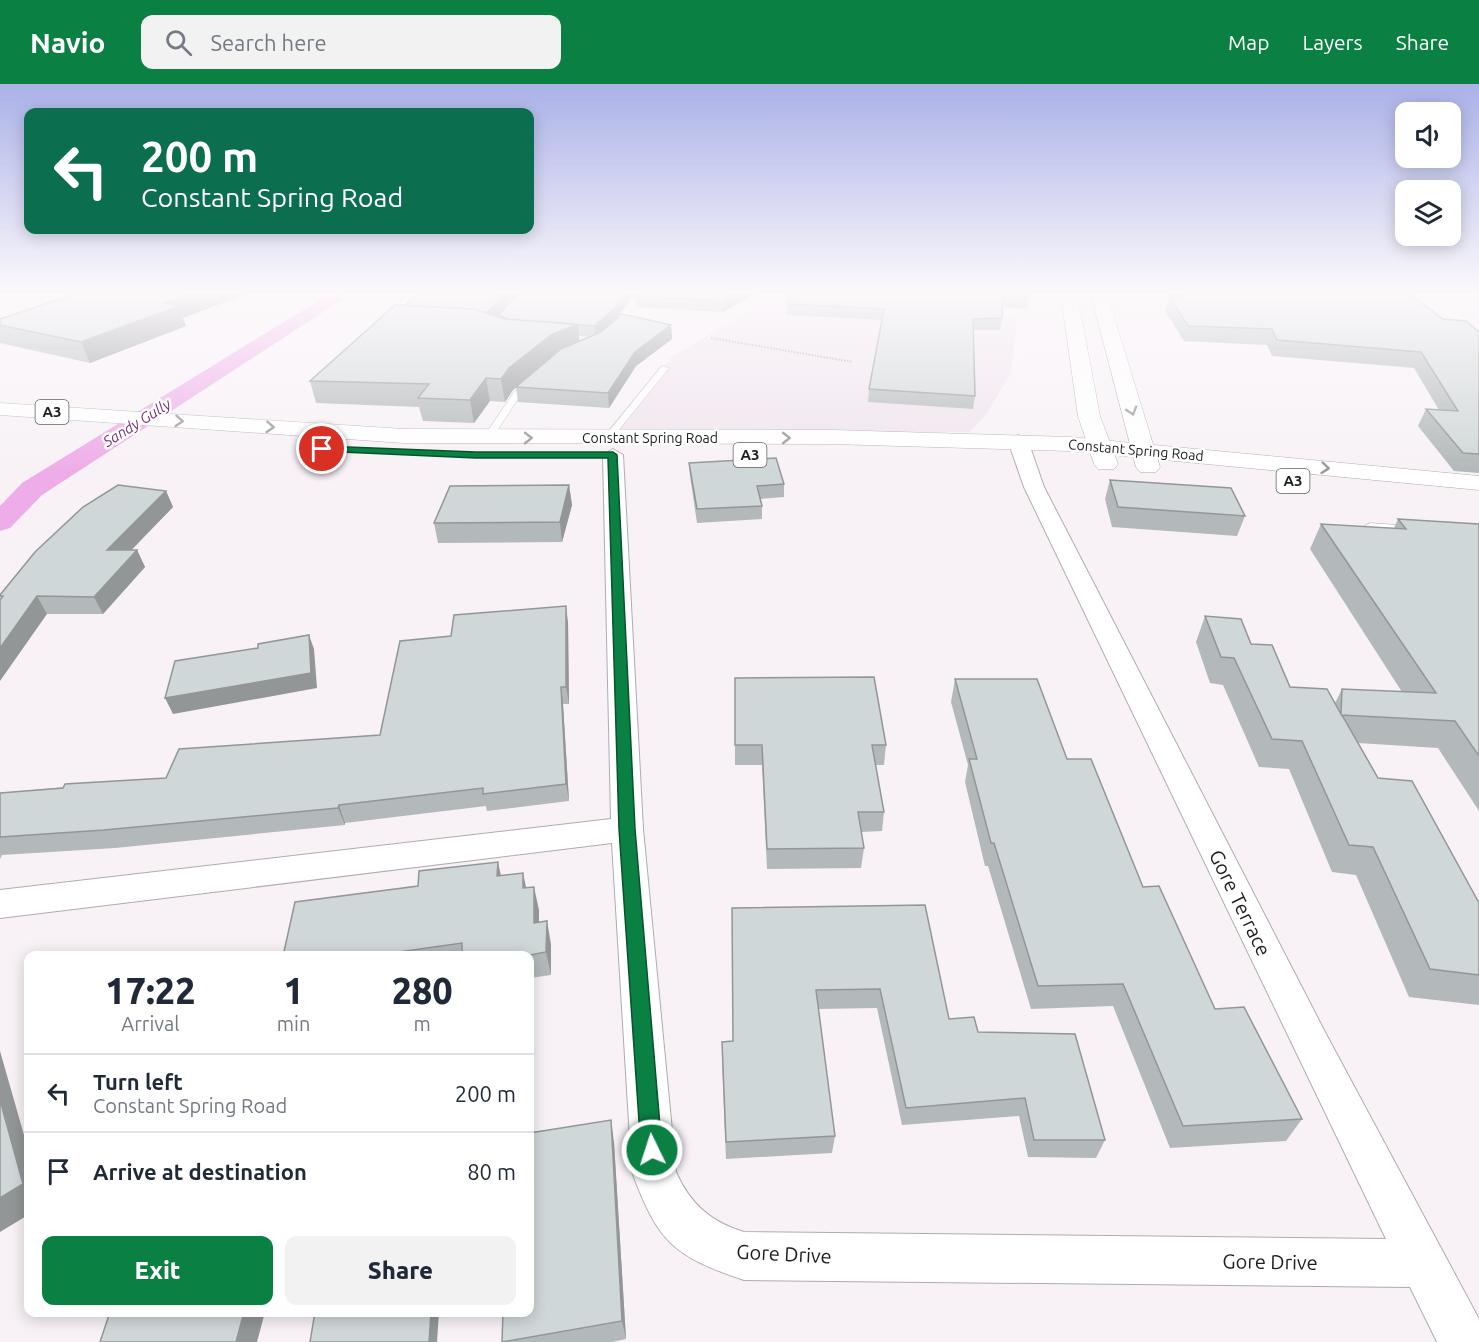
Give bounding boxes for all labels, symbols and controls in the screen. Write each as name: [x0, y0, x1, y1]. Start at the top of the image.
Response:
search box: [141, 15, 561, 69]
icon: search: [162, 26, 195, 59]
text: Navio: [30, 27, 105, 58]
text: Search here: [210, 30, 327, 55]
text: Map: [1228, 30, 1269, 54]
text: Layers: [1302, 30, 1363, 54]
text: Share: [1396, 30, 1449, 54]
map controls: [1395, 102, 1461, 246]
button: sound: [1395, 102, 1461, 168]
icon: left: [42, 132, 120, 210]
text: 200 m: [141, 133, 258, 180]
button: layers: [1395, 180, 1461, 246]
text: Constant Spring Road: [141, 182, 403, 212]
water label: Sandy Gully: [99, 395, 174, 450]
road number: A3: [36, 400, 68, 424]
one-way arrow: [1125, 405, 1137, 416]
one-way arrow: [174, 414, 183, 427]
one-way arrow: [266, 421, 275, 434]
pin: [296, 423, 347, 474]
street label: Constant Spring Road: [582, 430, 718, 446]
icon: arrive: [305, 432, 338, 465]
one-way arrow: [524, 432, 533, 444]
one-way arrow: [782, 432, 791, 444]
street label: Constant Spring Road: [1068, 436, 1204, 464]
road number: A3: [734, 443, 766, 467]
one-way arrow: [1320, 461, 1329, 474]
road number: A3: [1276, 469, 1310, 493]
street label: Gore Terrace: [1205, 846, 1276, 960]
text: 17:22: [105, 970, 195, 1011]
text: 1: [283, 970, 304, 1011]
text: 280: [392, 970, 453, 1011]
text: Arrival: [121, 1012, 180, 1035]
text: min: [277, 1012, 310, 1035]
text: m: [414, 1012, 431, 1035]
text: Turn left: [93, 1069, 183, 1094]
icon: left: [42, 1077, 75, 1110]
text: 200 m: [455, 1081, 516, 1106]
text: Constant Spring Road: [93, 1094, 287, 1117]
position arrow: [620, 1118, 684, 1182]
icon: arrive: [42, 1155, 75, 1188]
text: Arrive at destination: [93, 1159, 307, 1184]
text: 80 m: [467, 1159, 516, 1184]
button: Exit: [42, 1236, 273, 1305]
button: Share: [285, 1236, 516, 1305]
street label: Gore Drive: [736, 1240, 832, 1267]
street label: Gore Drive: [1222, 1249, 1318, 1274]

